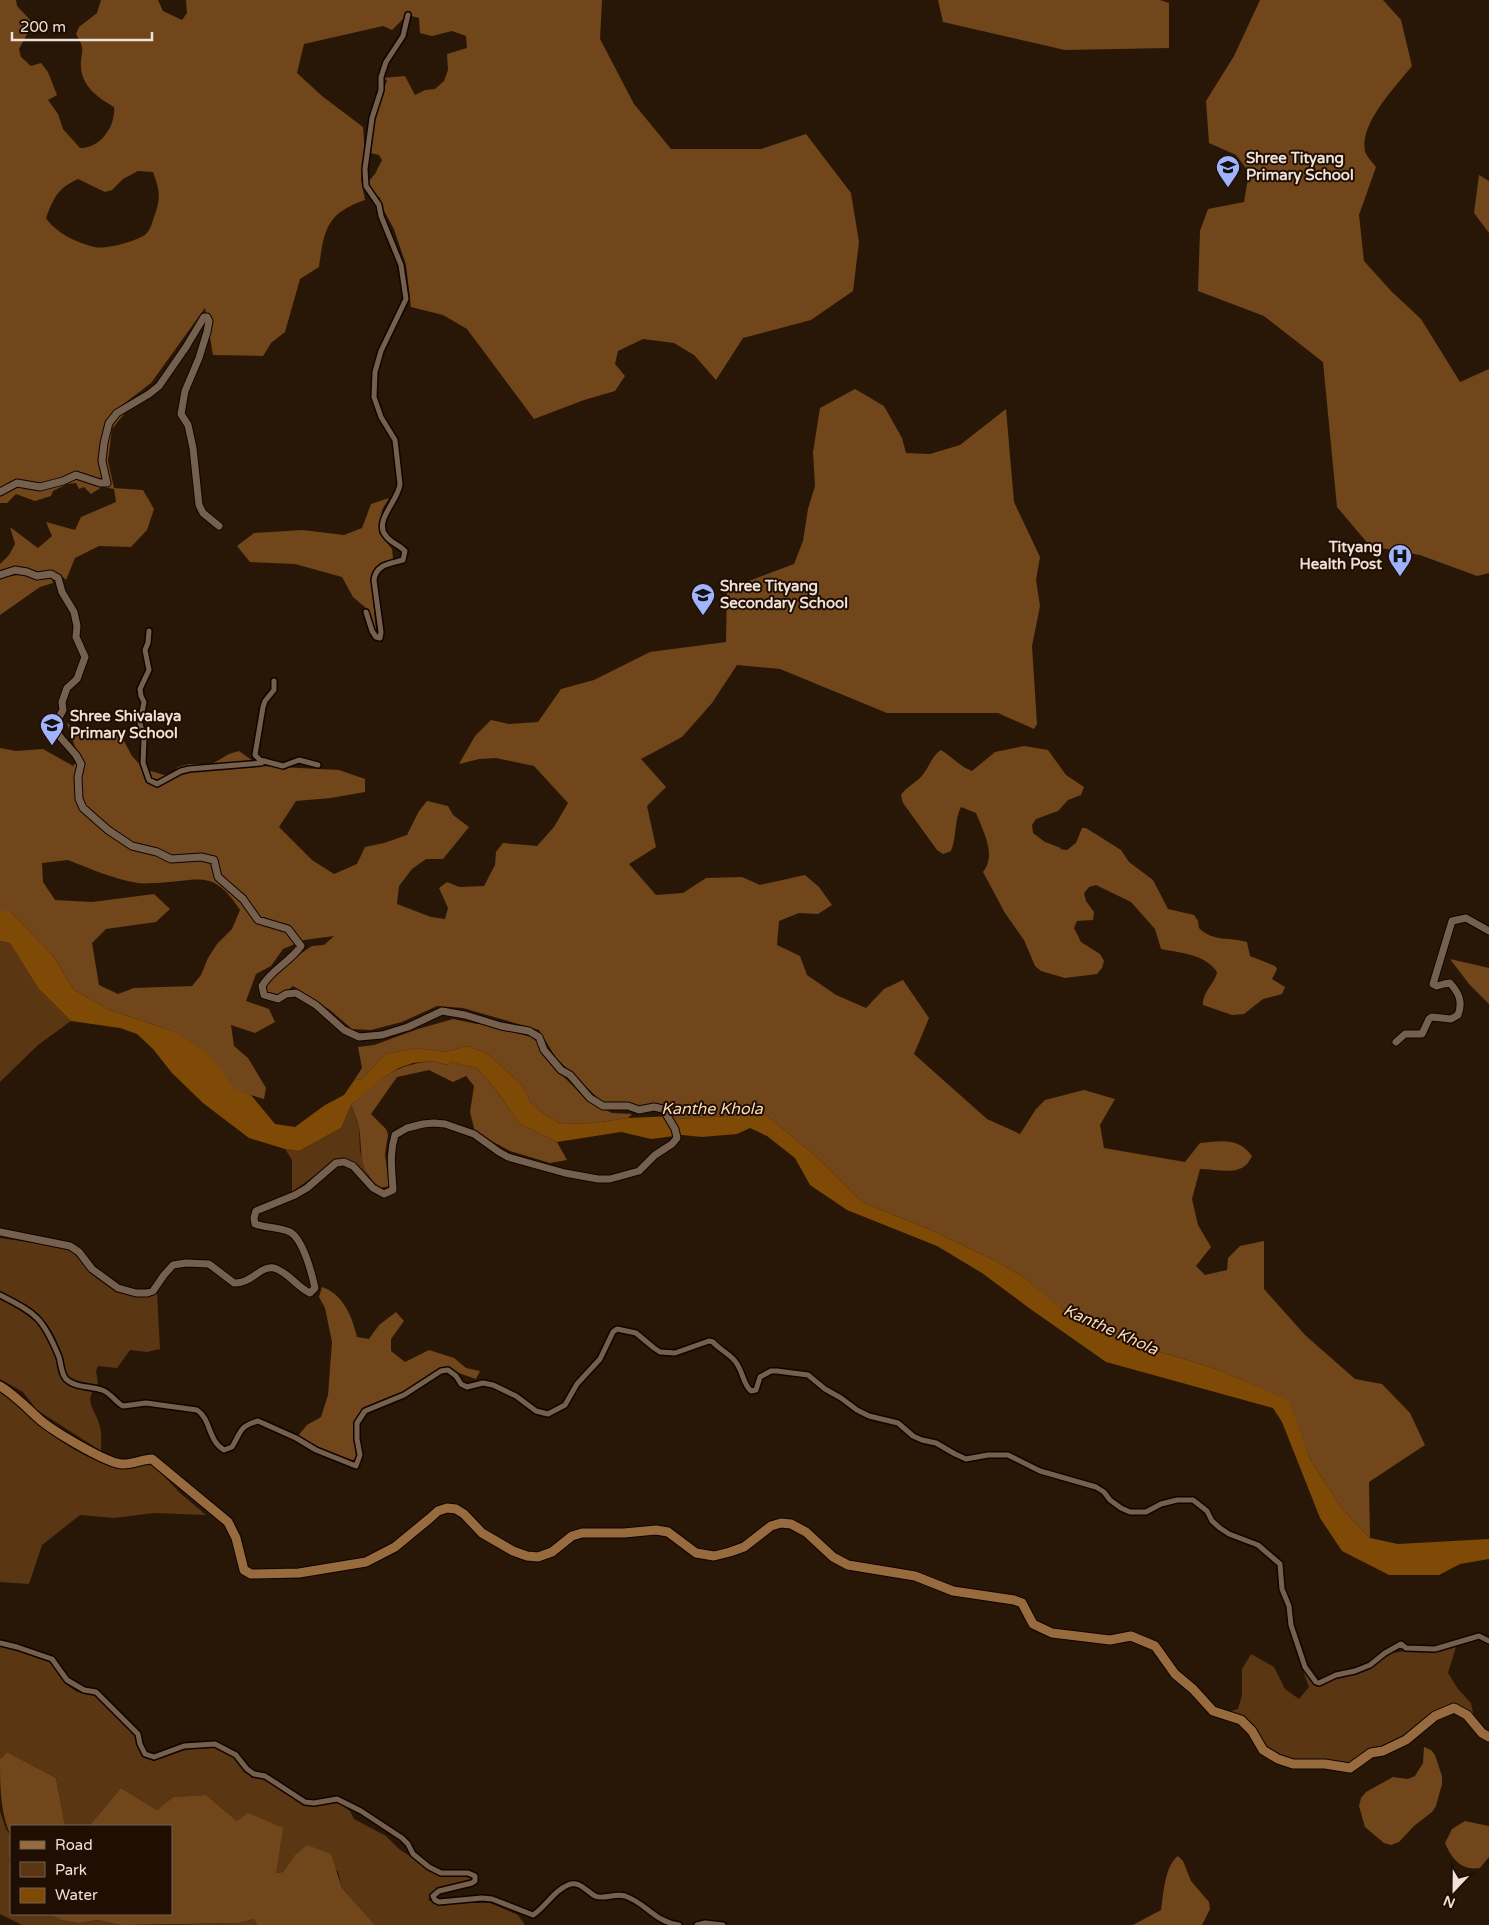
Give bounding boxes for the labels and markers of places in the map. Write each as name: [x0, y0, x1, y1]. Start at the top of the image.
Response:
place label: Shree Tityang Primary School: [1246, 149, 1354, 185]
school or university icon: Shree Tityang Primary School: [1215, 154, 1241, 188]
place label: Tityang Health Post: [1300, 538, 1382, 573]
hospital icon: Tityang Health Post: [1387, 543, 1413, 577]
place label: Shree Tityang Secondary School: [720, 577, 848, 613]
school or university icon: Shree Tityang Secondary School: [690, 582, 716, 616]
place label: Shree Shivalaya Primary School: [70, 707, 181, 743]
school or university icon: Shree Shivalaya Primary School: [39, 712, 65, 746]

